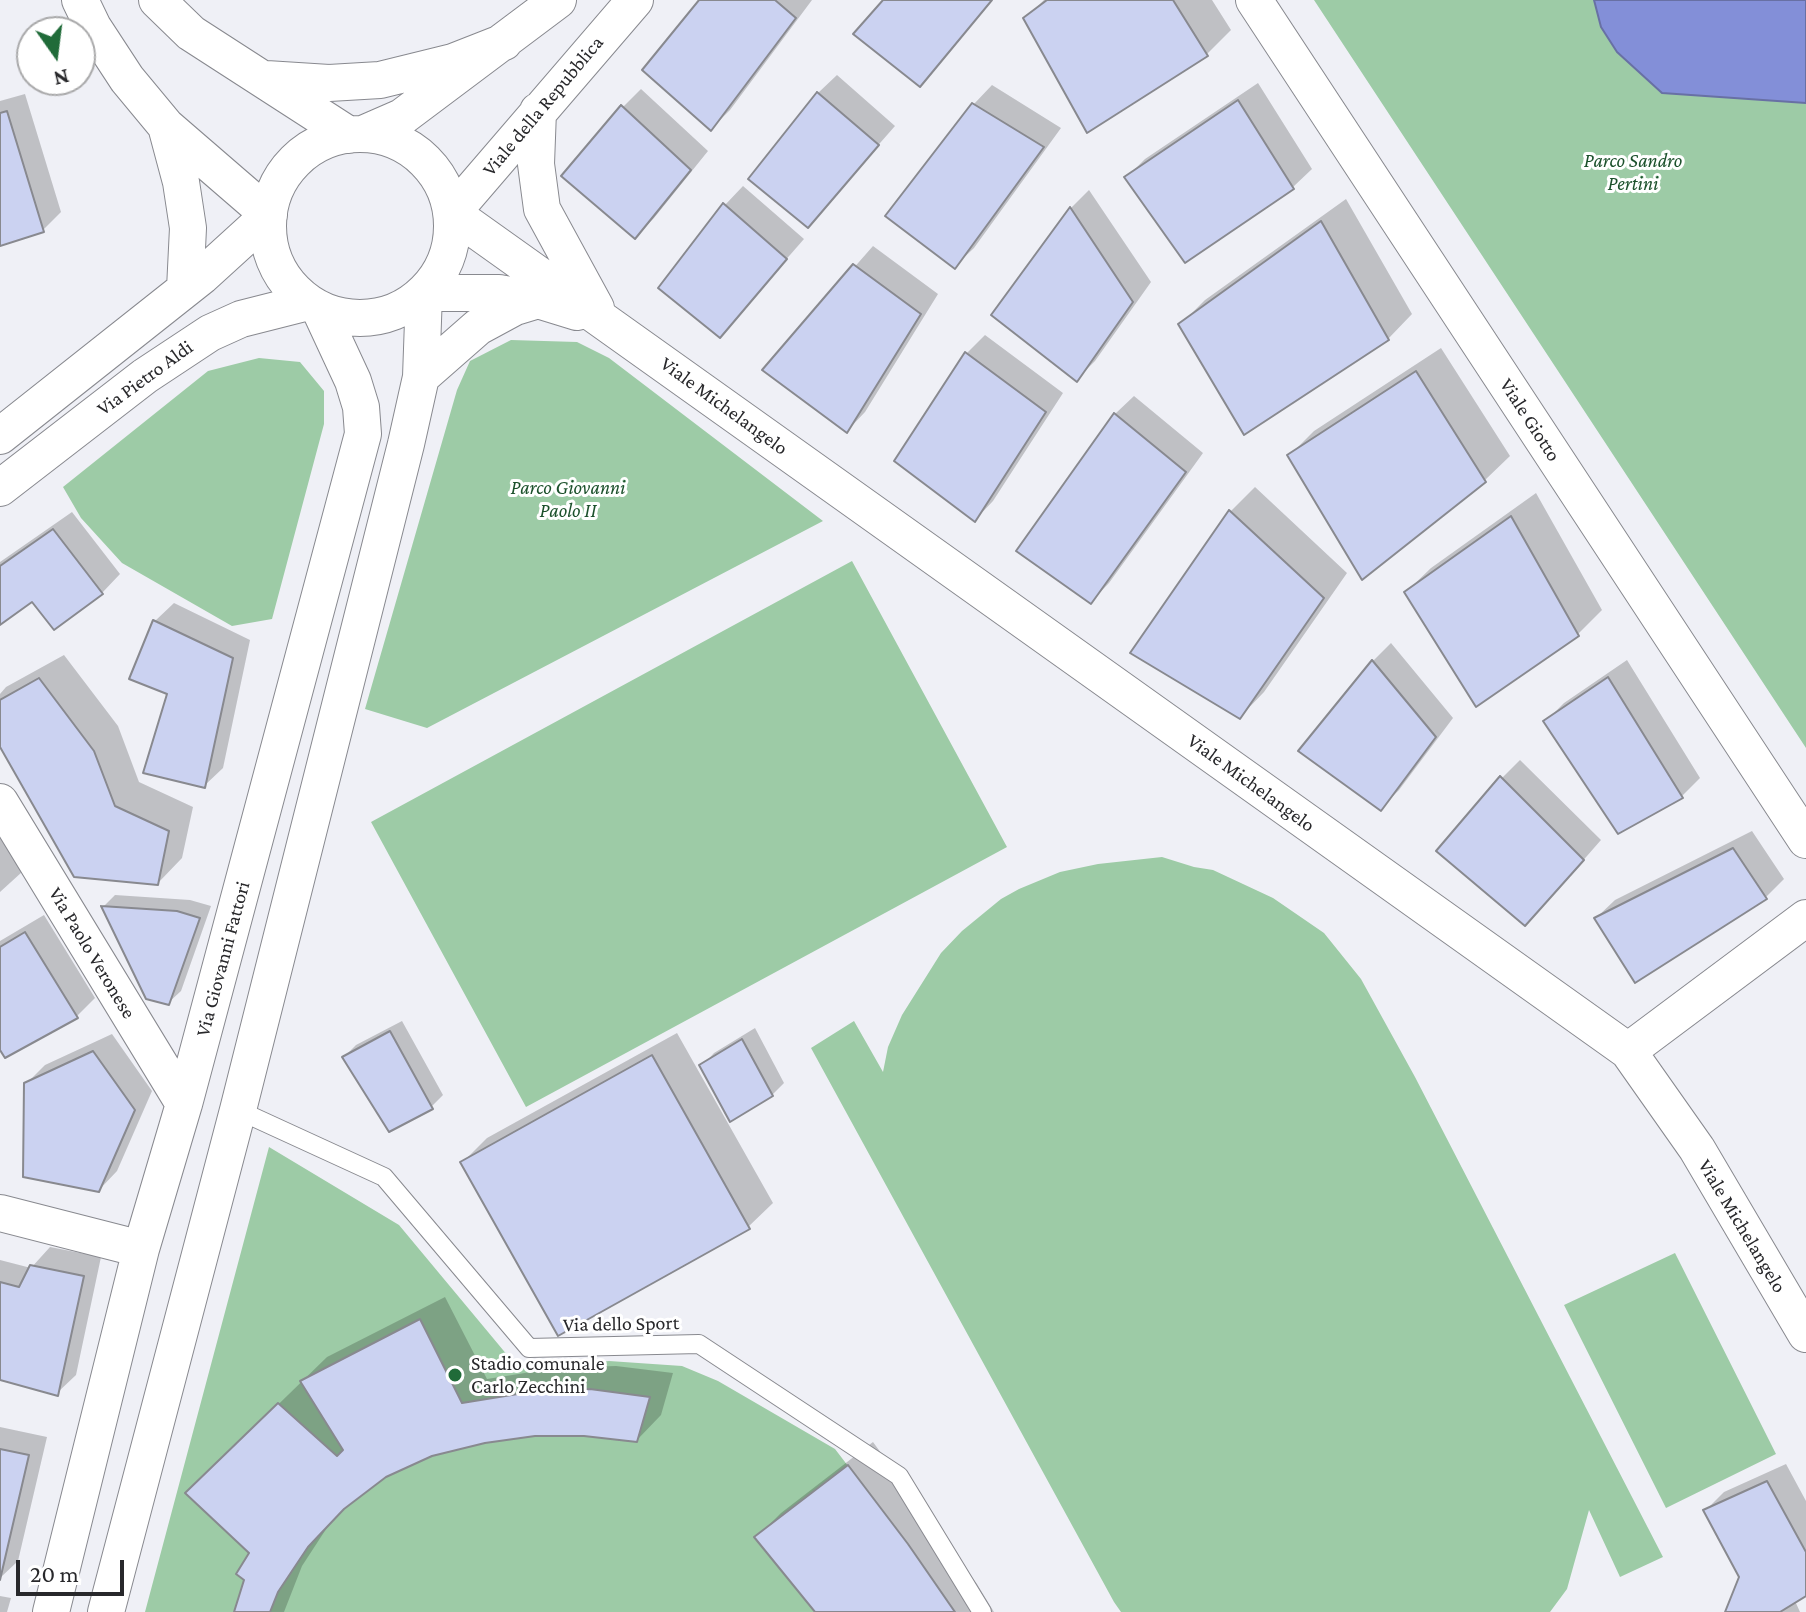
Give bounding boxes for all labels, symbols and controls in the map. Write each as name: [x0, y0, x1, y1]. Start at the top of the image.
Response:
north arrow: [16, 16, 96, 96]
street label: Viale della Repubblica: [477, 31, 609, 181]
text: N: [51, 64, 72, 92]
park label: Parco Sandro Pertini: [1584, 149, 1682, 196]
street label: Via Pietro Aldi: [92, 335, 198, 421]
street label: Viale Michelangelo: [656, 352, 792, 460]
street label: Viale Giotto: [1494, 374, 1566, 466]
park label: Parco Giovanni Paolo II: [510, 476, 626, 523]
street label: Viale Michelangelo: [1183, 729, 1319, 837]
street label: Via Giovanni Fattori: [191, 879, 255, 1039]
street label: Via Paolo Veronese: [43, 883, 141, 1023]
street label: Viale Michelangelo: [1693, 1155, 1791, 1297]
street label: Via dello Sport: [563, 1311, 679, 1337]
place label: Stadio comunale Carlo Zecchini: [471, 1352, 604, 1399]
marker: Stadio comunale Carlo Zecchini: [446, 1366, 464, 1384]
scale bar: [20, 1544, 128, 1594]
text: 20 m: [30, 1560, 79, 1587]

